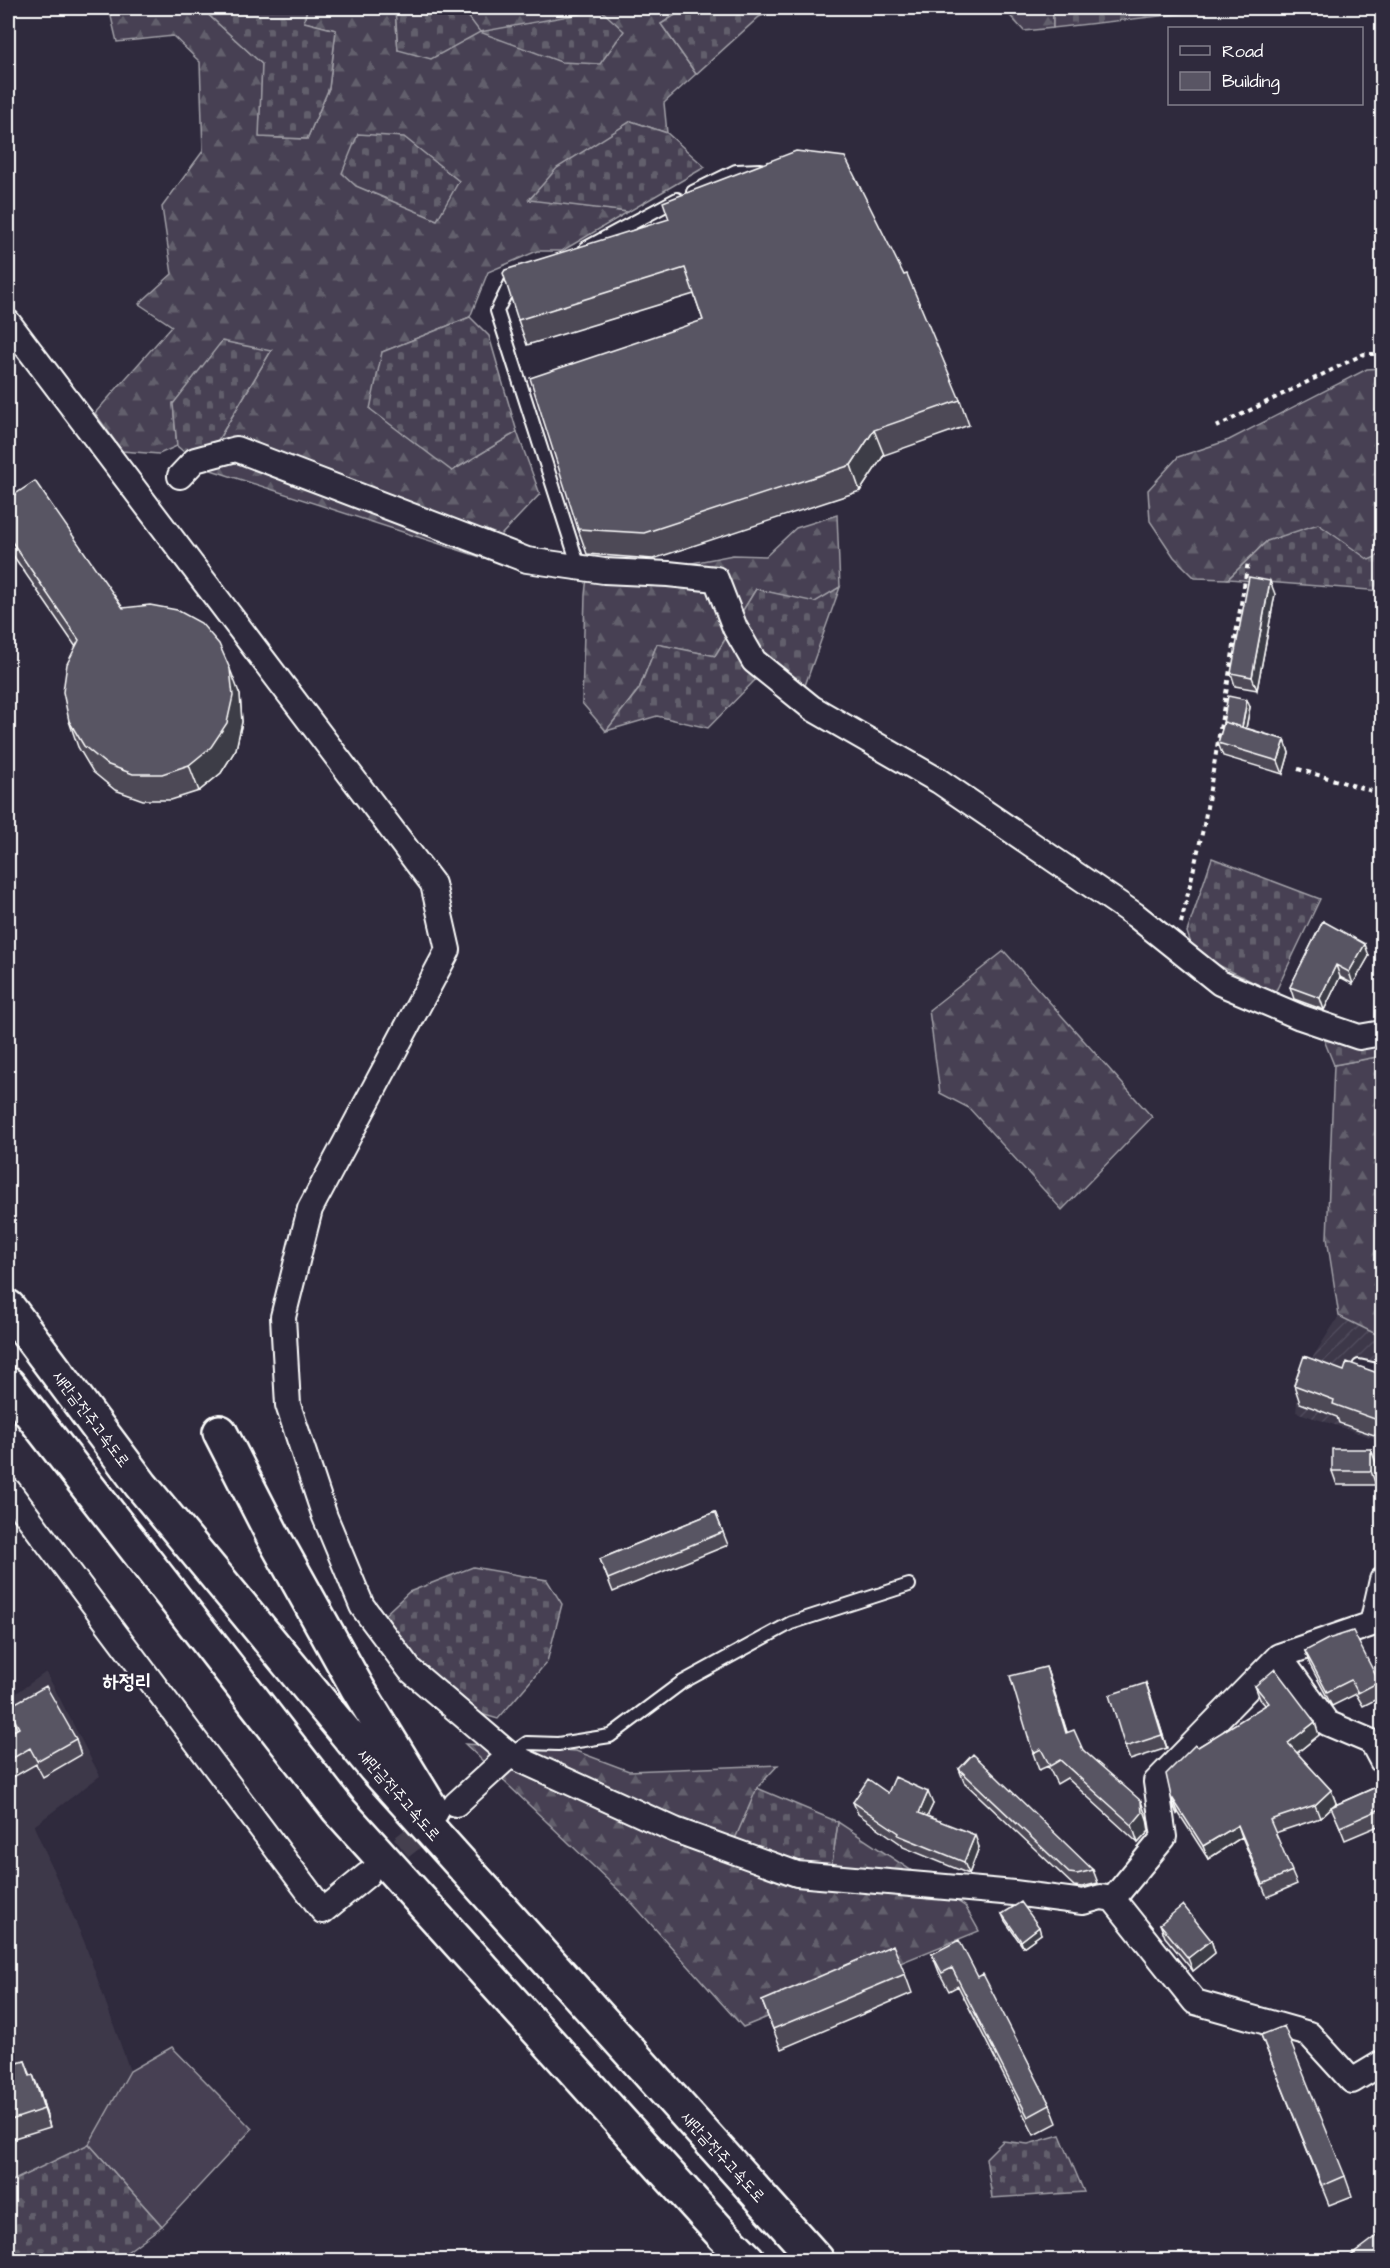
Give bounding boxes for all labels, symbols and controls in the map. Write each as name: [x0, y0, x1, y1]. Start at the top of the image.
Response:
legend: [1168, 27, 1363, 105]
text: Road: [1222, 39, 1263, 64]
text: Building: [1222, 69, 1280, 95]
street label: 새만금전주고속도로: [47, 1366, 135, 1472]
district label: 하정리: [103, 1668, 151, 1696]
street label: 새만금전주고속도로: [353, 1744, 445, 1846]
street label: 새만금전주고속도로: [676, 2107, 770, 2207]

